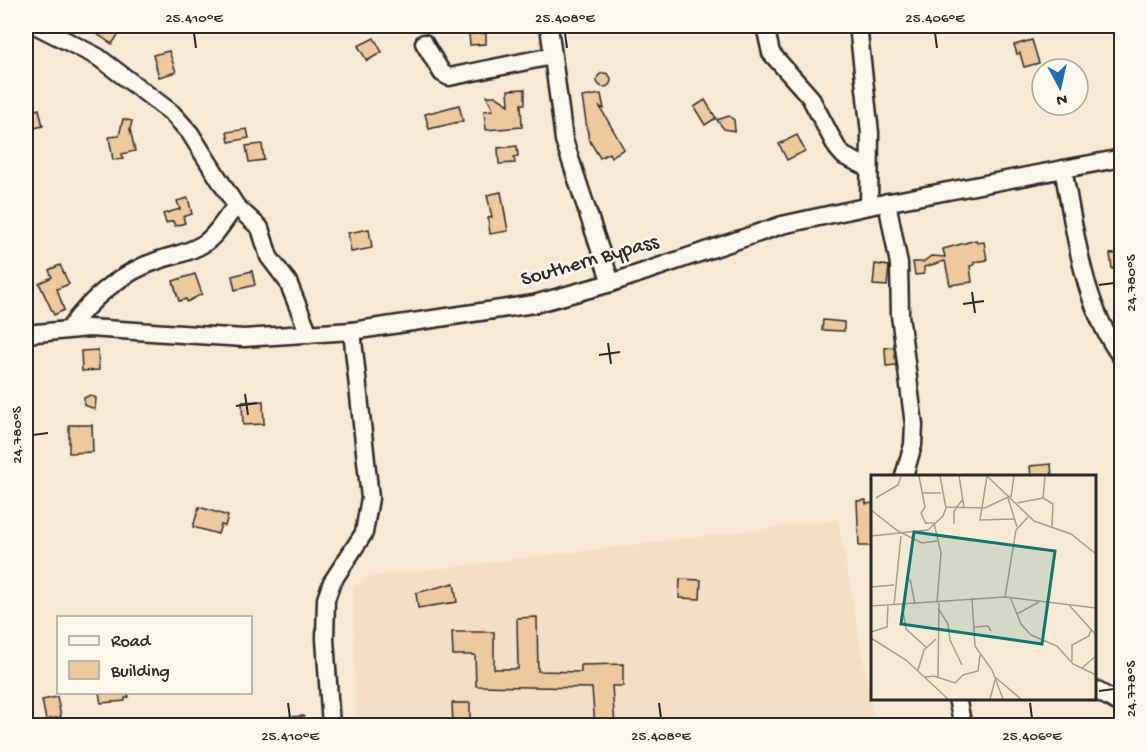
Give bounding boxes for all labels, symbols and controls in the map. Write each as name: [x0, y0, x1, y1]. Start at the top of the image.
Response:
text: 25.410°E: [165, 10, 224, 28]
text: 25.408°E: [535, 10, 596, 28]
text: 25.406°E: [905, 10, 965, 28]
north arrow: [1030, 57, 1090, 117]
text: N: [1055, 88, 1068, 109]
street label: Southern Bypass: [518, 230, 663, 294]
text: 24.780°S: [1123, 254, 1141, 312]
text: 24.780°S: [9, 406, 27, 464]
inset map: [871, 475, 1096, 700]
legend: [57, 616, 252, 694]
text: Road: [111, 632, 152, 653]
text: 24.778°S: [1123, 661, 1141, 717]
text: Building: [110, 662, 170, 683]
text: 25.410°E: [261, 728, 320, 746]
text: 25.408°E: [631, 728, 692, 746]
text: 25.406°E: [1002, 728, 1062, 746]

